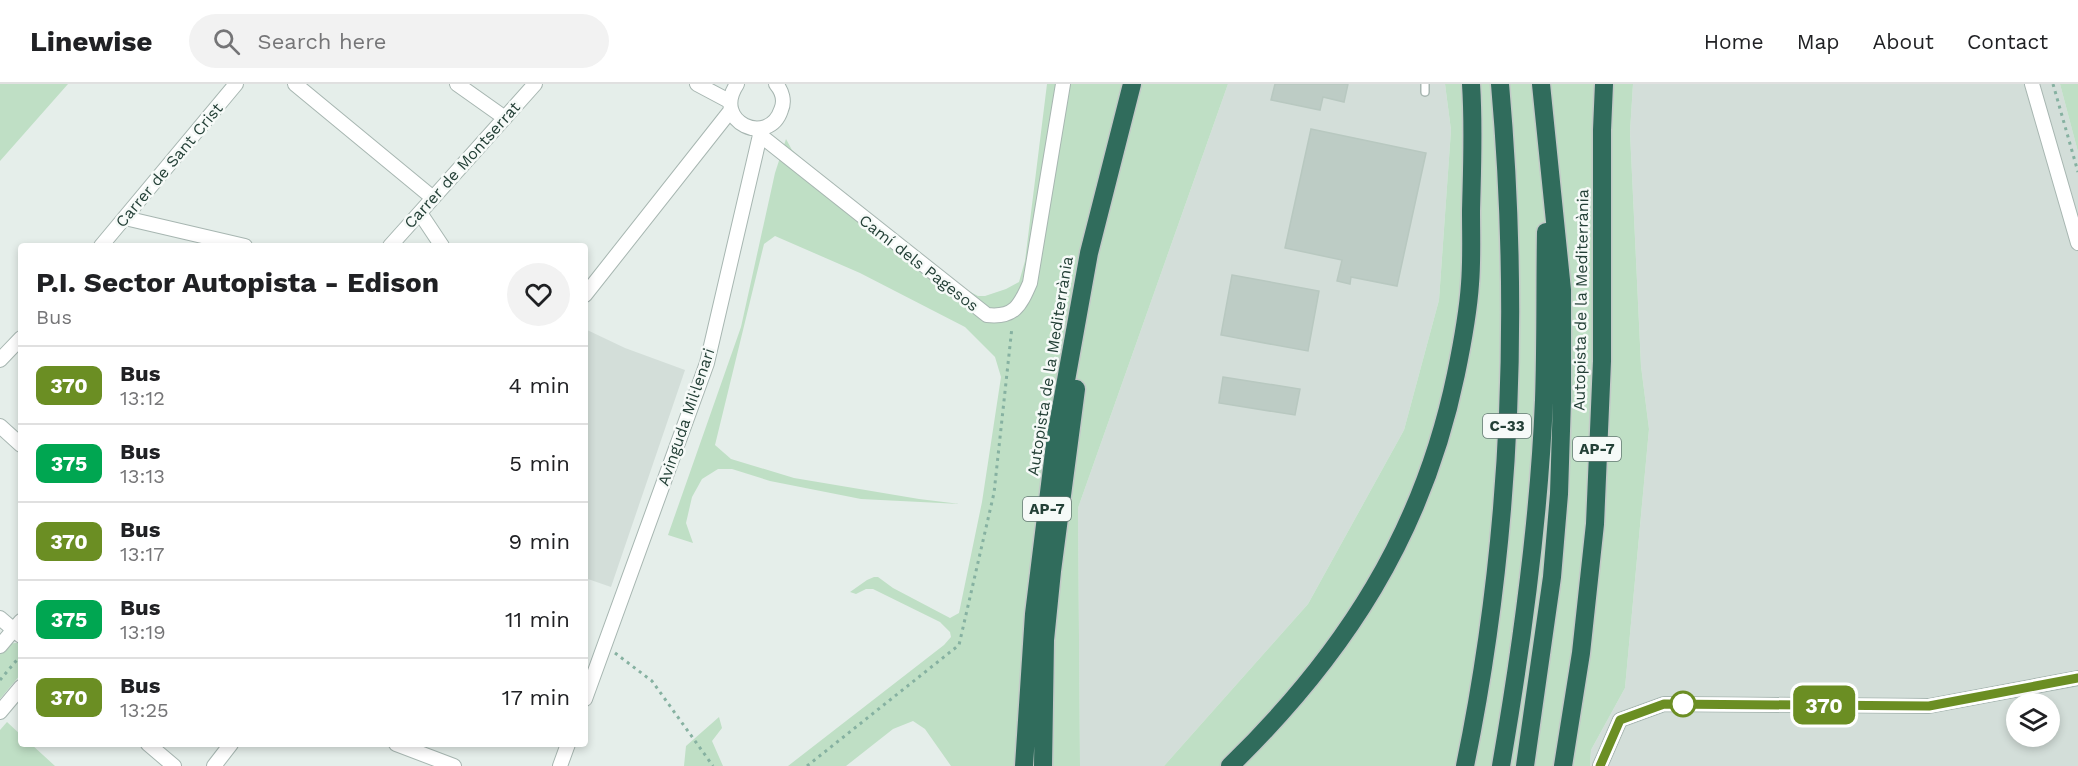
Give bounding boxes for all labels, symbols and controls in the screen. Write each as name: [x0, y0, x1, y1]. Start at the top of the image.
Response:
search box: [189, 14, 609, 68]
text: Linewise: [30, 25, 153, 58]
icon: search: [210, 25, 243, 58]
text: Search here: [258, 29, 387, 54]
text: Home: [1704, 29, 1764, 54]
text: Map: [1797, 29, 1840, 54]
text: About: [1873, 29, 1934, 54]
text: Contact: [1967, 29, 2048, 54]
street label: Carrer de Montserrat: [400, 97, 524, 232]
street label: Carrer de Sant Crist: [111, 99, 227, 231]
street label: Autopista de la Mediterrània: [1570, 189, 1592, 411]
street label: Camí dels Pagesos: [856, 211, 982, 315]
street label: Autopista de la Mediterrània: [1023, 255, 1077, 477]
button: heart: [507, 263, 570, 326]
text: P.I. Sector Autopista - Edison: [36, 266, 439, 299]
text: Bus: [36, 305, 72, 329]
street label: Avinguda Mil·lenari: [653, 346, 719, 488]
text: Bus: [120, 361, 160, 386]
text: 370: [50, 373, 88, 398]
text: 4 min: [509, 373, 570, 398]
text: 13:12: [120, 386, 165, 410]
road number: C-33: [1483, 414, 1531, 438]
road number: AP-7: [1573, 437, 1621, 461]
text: Bus: [120, 439, 160, 464]
text: 375: [51, 451, 87, 476]
text: 5 min: [509, 451, 570, 476]
text: 13:13: [120, 464, 165, 488]
road number: AP-7: [1023, 497, 1071, 521]
text: Bus: [120, 517, 160, 542]
text: 370: [50, 529, 88, 554]
text: 9 min: [508, 529, 570, 554]
text: 13:17: [120, 542, 164, 566]
text: Bus: [120, 595, 160, 620]
text: 375: [51, 607, 87, 632]
text: 11 min: [505, 607, 570, 632]
text: 13:19: [120, 620, 166, 644]
text: Bus: [120, 673, 160, 698]
text: 370: [50, 685, 88, 710]
text: 17 min: [502, 685, 570, 710]
line badge: 370: [1790, 686, 1858, 724]
unlabelled marker: [1670, 691, 1696, 717]
text: 370: [1805, 693, 1843, 718]
map controls: [2006, 693, 2060, 747]
button: layers: [2006, 693, 2060, 747]
text: 13:25: [120, 698, 169, 722]

